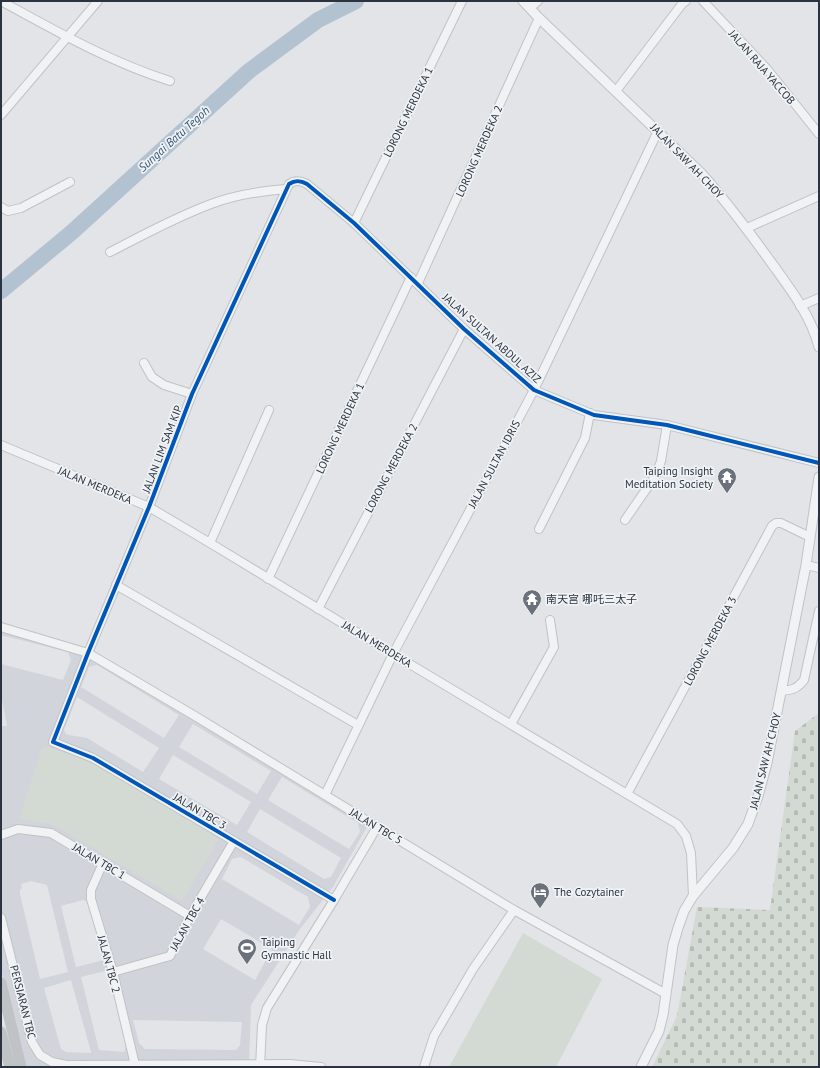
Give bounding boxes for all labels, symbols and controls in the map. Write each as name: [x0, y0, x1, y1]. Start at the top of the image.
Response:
street label: JALAN RAJA YACCOB: [725, 26, 798, 107]
street label: LORONG MERDEKA 1: [380, 65, 436, 159]
water label: Sungai Batu Tegoh: [135, 103, 212, 175]
street label: LORONG MERDEKA 2: [453, 103, 505, 199]
street label: JALAN SAW AH CHOY: [647, 120, 727, 202]
street label: JALAN SULTAN ABDUL AZIZ: [439, 289, 544, 386]
street label: LORONG MERDEKA 1: [313, 380, 367, 476]
street label: JALAN LIM SAM KIP: [139, 403, 185, 496]
street label: JALAN SULTAN IDRIS: [464, 417, 523, 511]
street label: LORONG MERDEKA 2: [362, 421, 420, 515]
street label: JALAN MERDEKA: [55, 463, 135, 507]
place label: Taiping Insight Meditation Society: [625, 464, 714, 491]
temple icon: Taiping Insight Meditation Society: [716, 466, 738, 494]
temple icon: 南天宫 哪吒三太子: [521, 588, 543, 616]
place label: 南天宫 哪吒三太子: [546, 592, 637, 606]
street label: LORONG MERDEKA 3: [681, 594, 739, 688]
street label: JALAN MERDEKA: [339, 617, 415, 671]
street label: JALAN SAW AH CHOY: [746, 710, 784, 812]
street label: JALAN TBC 3: [170, 789, 229, 832]
street label: JALAN TBC 5: [346, 804, 405, 847]
street label: JALAN TBC 1: [69, 839, 128, 882]
hotel icon: The Cozytainer: [529, 881, 551, 909]
place label: The Cozytainer: [554, 885, 624, 899]
street label: JALAN TBC 4: [166, 895, 207, 954]
street label: JALAN TBC 2: [94, 933, 123, 994]
place label: Taiping Gymnastic Hall: [261, 935, 332, 962]
sports icon: Taiping Gymnastic Hall: [236, 937, 258, 965]
street label: PERSIARAN TBC: [7, 964, 39, 1040]

